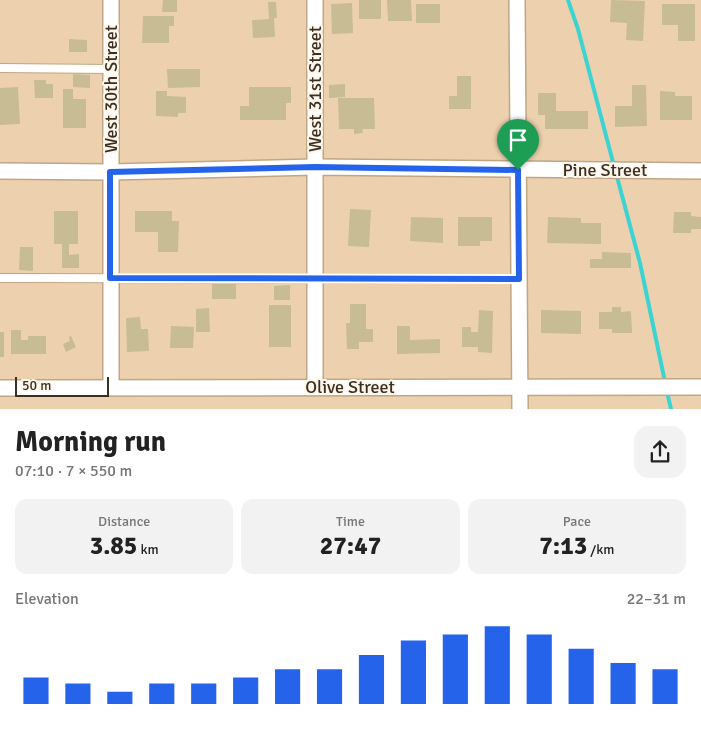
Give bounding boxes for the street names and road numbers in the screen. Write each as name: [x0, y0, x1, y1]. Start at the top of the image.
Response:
street label: West 30th Street: [100, 25, 122, 153]
street label: West 31st Street: [304, 26, 326, 152]
street label: Pine Street: [563, 159, 647, 181]
street label: Olive Street: [305, 376, 395, 398]

